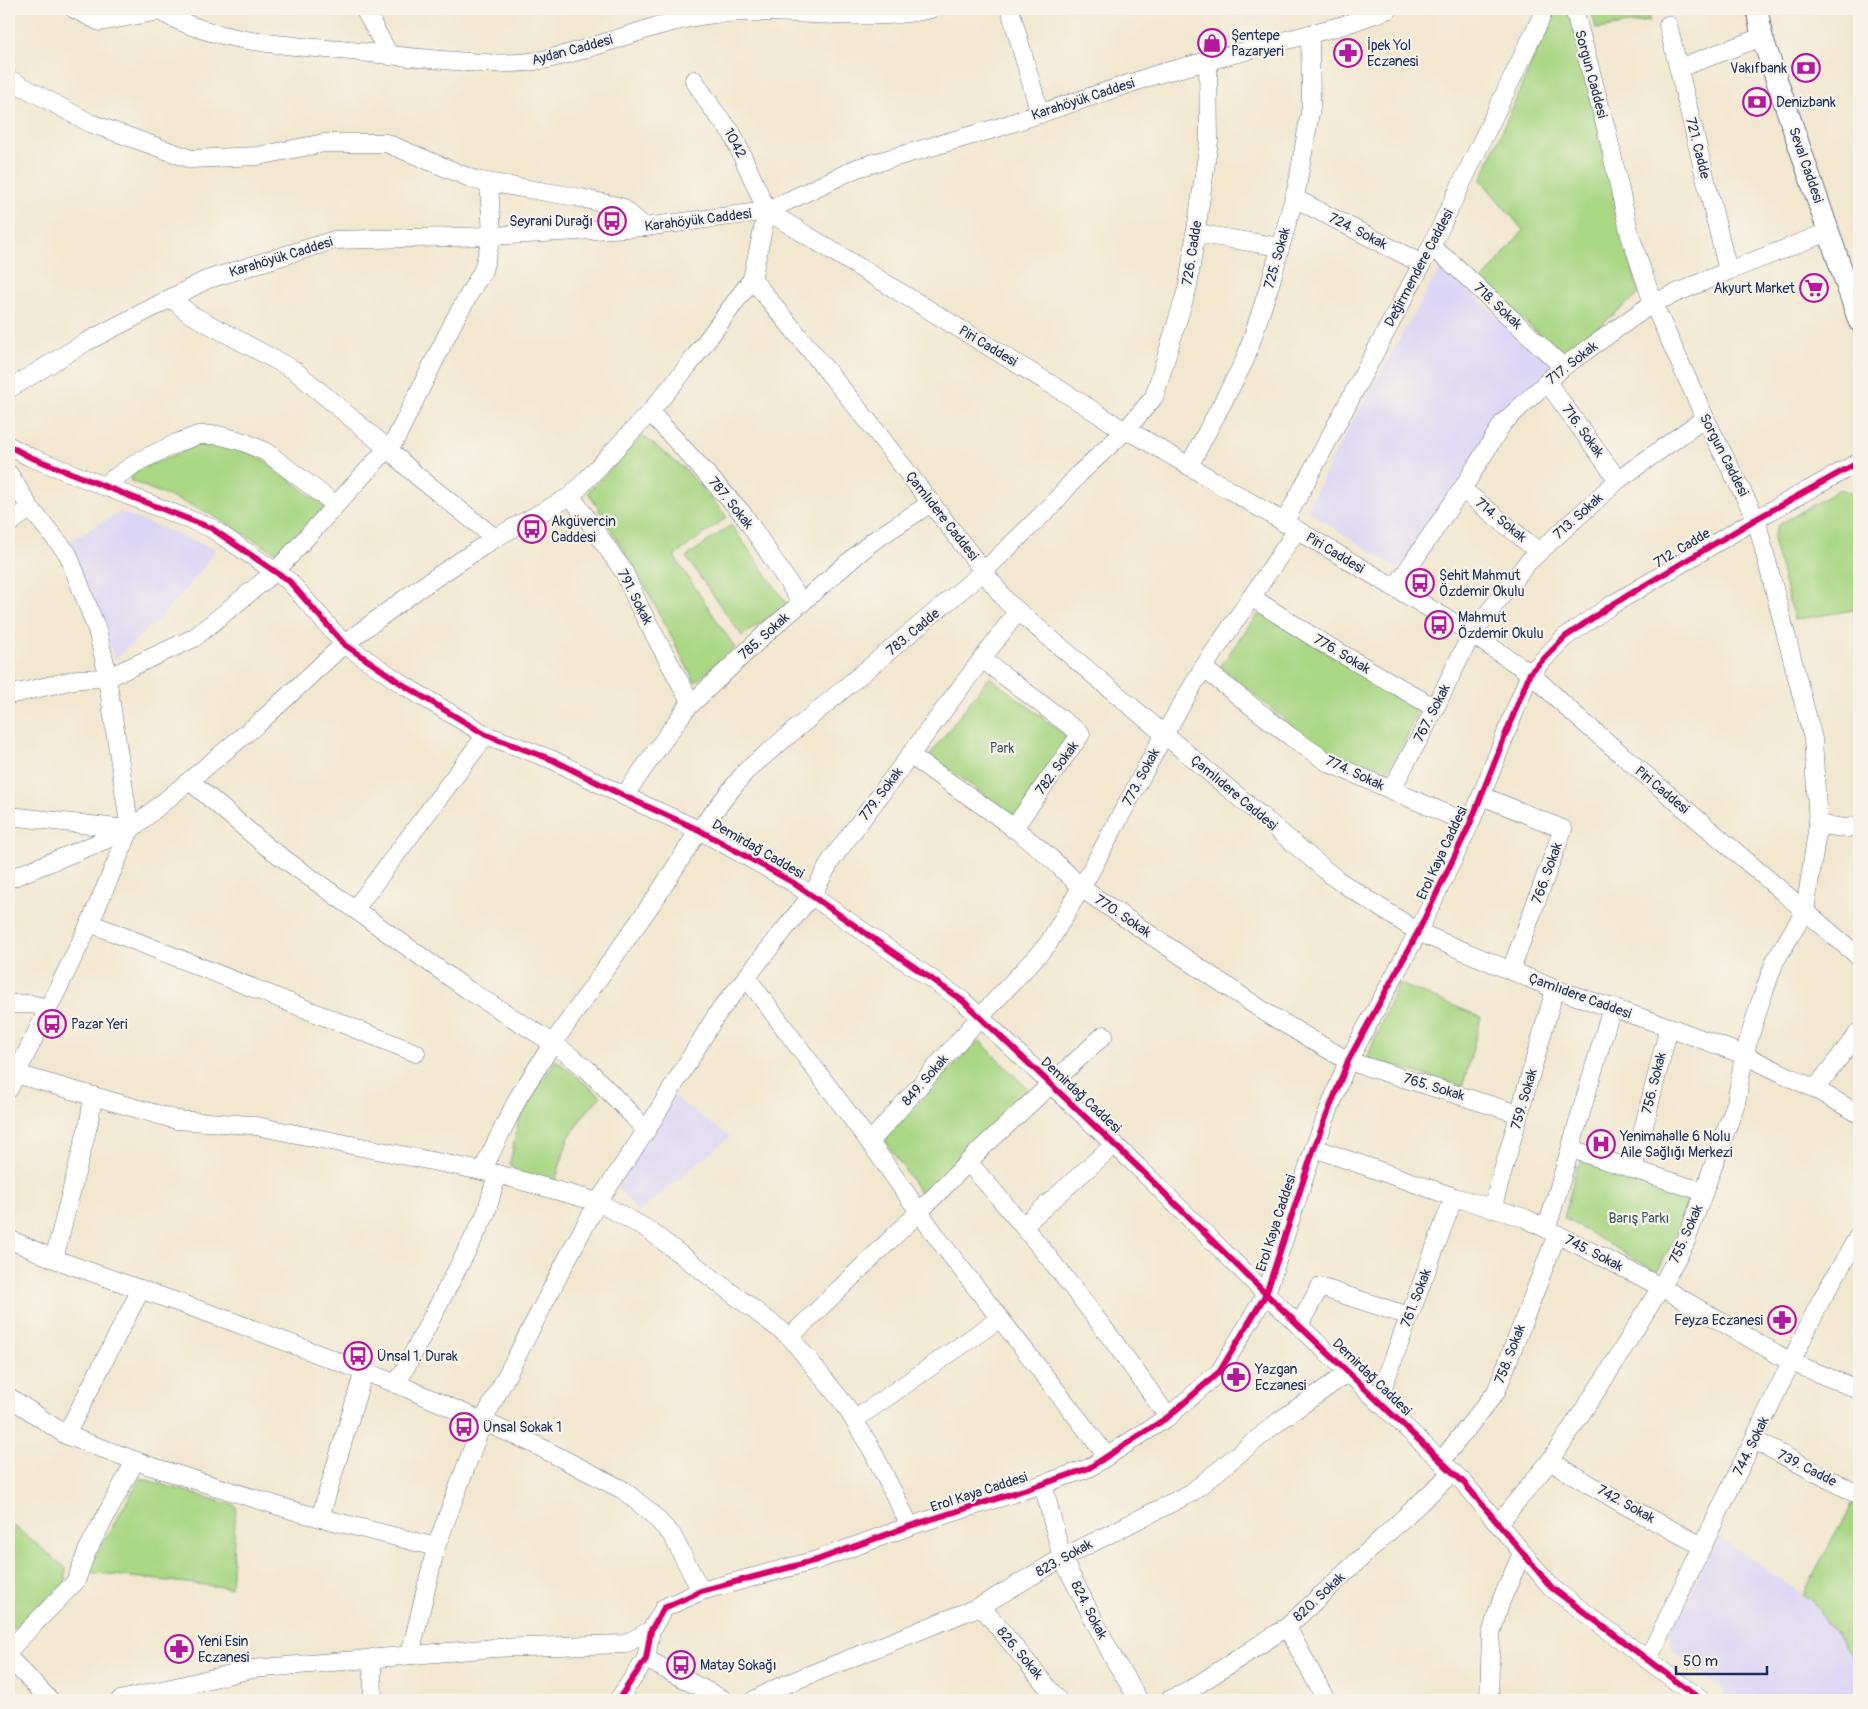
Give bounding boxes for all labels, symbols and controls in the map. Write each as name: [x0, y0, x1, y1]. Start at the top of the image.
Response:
place label: Şentepe Pazaryeri: [1231, 27, 1284, 60]
shop icon: Şentepe Pazaryeri: [1197, 28, 1227, 58]
street label: Sorgun Caddesi: [1571, 28, 1611, 120]
street label: Aydan Caddesi: [530, 31, 615, 69]
place label: İpek Yol Eczanesi: [1367, 37, 1419, 70]
pharmacy icon: İpek Yol Eczanesi: [1333, 38, 1363, 68]
bank icon: Vakıfbank: [1791, 53, 1821, 83]
place label: Vakıfbank: [1730, 60, 1787, 77]
street label: Karahöyük Caddesi: [1029, 74, 1137, 124]
bank icon: Denizbank: [1742, 87, 1772, 117]
place label: Denizbank: [1776, 94, 1836, 111]
street label: 721. Cadde: [1682, 116, 1714, 181]
street label: 1042: [720, 125, 750, 161]
street label: Seval Caddesi: [1785, 125, 1827, 206]
street label: Karahöyük Caddesi: [644, 205, 753, 235]
bus stop icon: Seyrani Durağı: [597, 206, 627, 236]
street label: Değirmendere Caddesi: [1381, 206, 1457, 330]
street label: 724. Sokak: [1326, 209, 1390, 253]
place label: Seyrani Durağı: [509, 213, 593, 230]
street label: 726. Cadde: [1178, 219, 1206, 287]
street label: 725. Sokak: [1260, 225, 1294, 291]
street label: Karahöyük Caddesi: [227, 233, 335, 281]
supermarket icon: Akyurt Market: [1799, 273, 1829, 303]
street label: 718. Sokak: [1470, 279, 1526, 333]
place label: Akyurt Market: [1713, 280, 1795, 297]
street label: Piri Caddesi: [956, 322, 1021, 370]
street label: 717. Sokak: [1543, 338, 1601, 388]
street label: 716. Sokak: [1558, 401, 1608, 461]
street label: Sorgun Caddesi: [1696, 411, 1752, 500]
street label: Çamlıdere Caddesi: [902, 468, 982, 564]
street label: 787. Sokak: [705, 474, 757, 533]
street label: 713. Sokak: [1550, 489, 1606, 543]
street label: 714. Sokak: [1472, 494, 1530, 546]
place label: Akgüvercin Caddesi: [551, 513, 616, 546]
bus stop icon: Akgüvercin Caddesi: [517, 514, 547, 544]
street label: 712. Cadde: [1651, 525, 1713, 571]
street label: Piri Caddesi: [1303, 529, 1368, 577]
street label: 791. Sokak: [614, 566, 656, 628]
place label: Şehit Mahmut Özdemir Okulu: [1439, 567, 1525, 600]
bus stop icon: Şehit Mahmut Özdemir Okulu: [1405, 568, 1435, 598]
street label: 783. Cadde: [883, 605, 943, 659]
street label: 785. Sokak: [735, 609, 793, 663]
place label: Mahmut Özdemir Okulu: [1458, 609, 1544, 642]
bus stop icon: Mahmut Özdemir Okulu: [1424, 610, 1454, 640]
street label: 776. Sokak: [1311, 631, 1373, 678]
street label: 767. Sokak: [1410, 681, 1454, 745]
street label: 782. Sokak: [1032, 738, 1082, 798]
park label: Park: [990, 740, 1014, 757]
street label: 773. Sokak: [1119, 745, 1163, 809]
street label: Çamlıdere Caddesi: [1187, 752, 1281, 835]
street label: 774. Sokak: [1323, 752, 1387, 794]
street label: Piri Caddesi: [1631, 762, 1693, 818]
street label: 779. Sokak: [856, 764, 907, 824]
street label: Erol Kaya Caddesi: [1413, 803, 1471, 902]
street label: Demirdağ Caddesi: [709, 816, 808, 883]
street label: 766. Sokak: [1528, 840, 1566, 906]
street label: 770. Sokak: [1092, 891, 1155, 941]
street label: Çamlıdere Caddesi: [1526, 970, 1634, 1023]
bus stop icon: Pazar Yeri: [37, 1009, 67, 1039]
place label: Pazar Yeri: [71, 1016, 128, 1033]
street label: 756. Sokak: [1638, 1050, 1670, 1116]
street label: 849. Sokak: [898, 1051, 952, 1109]
street label: Demirdağ Caddesi: [1037, 1053, 1125, 1137]
street label: 759. Sokak: [1507, 1067, 1541, 1131]
street label: 765. Sokak: [1401, 1070, 1467, 1104]
place label: Yenimahalle 6 Nolu Aile Sağlığı Merkezi: [1619, 1128, 1733, 1161]
hospital icon: Yenimahalle 6 Nolu Aile Sağlığı Merkezi: [1586, 1129, 1616, 1159]
street label: Erol Kaya Caddesi: [1252, 1172, 1300, 1274]
street label: 755. Sokak: [1666, 1202, 1707, 1266]
park label: Barış Parkı: [1609, 1210, 1669, 1227]
street label: 745. Sokak: [1562, 1231, 1626, 1275]
street label: 761. Sokak: [1397, 1266, 1435, 1330]
pharmacy icon: Feyza Eczanesi: [1767, 1305, 1797, 1335]
place label: Feyza Eczanesi: [1674, 1312, 1763, 1329]
street label: 758. Sokak: [1491, 1322, 1529, 1386]
street label: Demirdağ Caddesi: [1329, 1335, 1416, 1419]
bus stop icon: Ünsal 1. Durak: [343, 1341, 373, 1371]
place label: Ünsal 1. Durak: [377, 1348, 458, 1365]
place label: Yazgan Eczanesi: [1254, 1361, 1307, 1394]
pharmacy icon: Yazgan Eczanesi: [1221, 1362, 1251, 1392]
bus stop icon: Ünsal Sokak 1: [449, 1412, 479, 1442]
street label: 744. Sokak: [1729, 1414, 1773, 1478]
place label: Ünsal Sokak 1: [483, 1419, 562, 1436]
street label: 739. Cadde: [1774, 1446, 1840, 1490]
street label: Erol Kaya Caddesi: [928, 1468, 1030, 1516]
street label: 742. Sokak: [1594, 1481, 1658, 1527]
street label: 823. Sokak: [1033, 1535, 1095, 1581]
street label: 820. Sokak: [1290, 1569, 1348, 1625]
street label: 824. Sokak: [1067, 1578, 1111, 1642]
street label: 826. Sokak: [993, 1623, 1047, 1683]
place label: Yeni Esin Eczanesi: [197, 1633, 250, 1666]
pharmacy icon: Yeni Esin Eczanesi: [164, 1634, 194, 1664]
scale bar: [1676, 1644, 1767, 1676]
bus stop icon: Matay Sokağı: [666, 1650, 696, 1680]
text: 50 m: [1683, 1652, 1718, 1671]
place label: Matay Sokağı: [700, 1657, 776, 1674]

